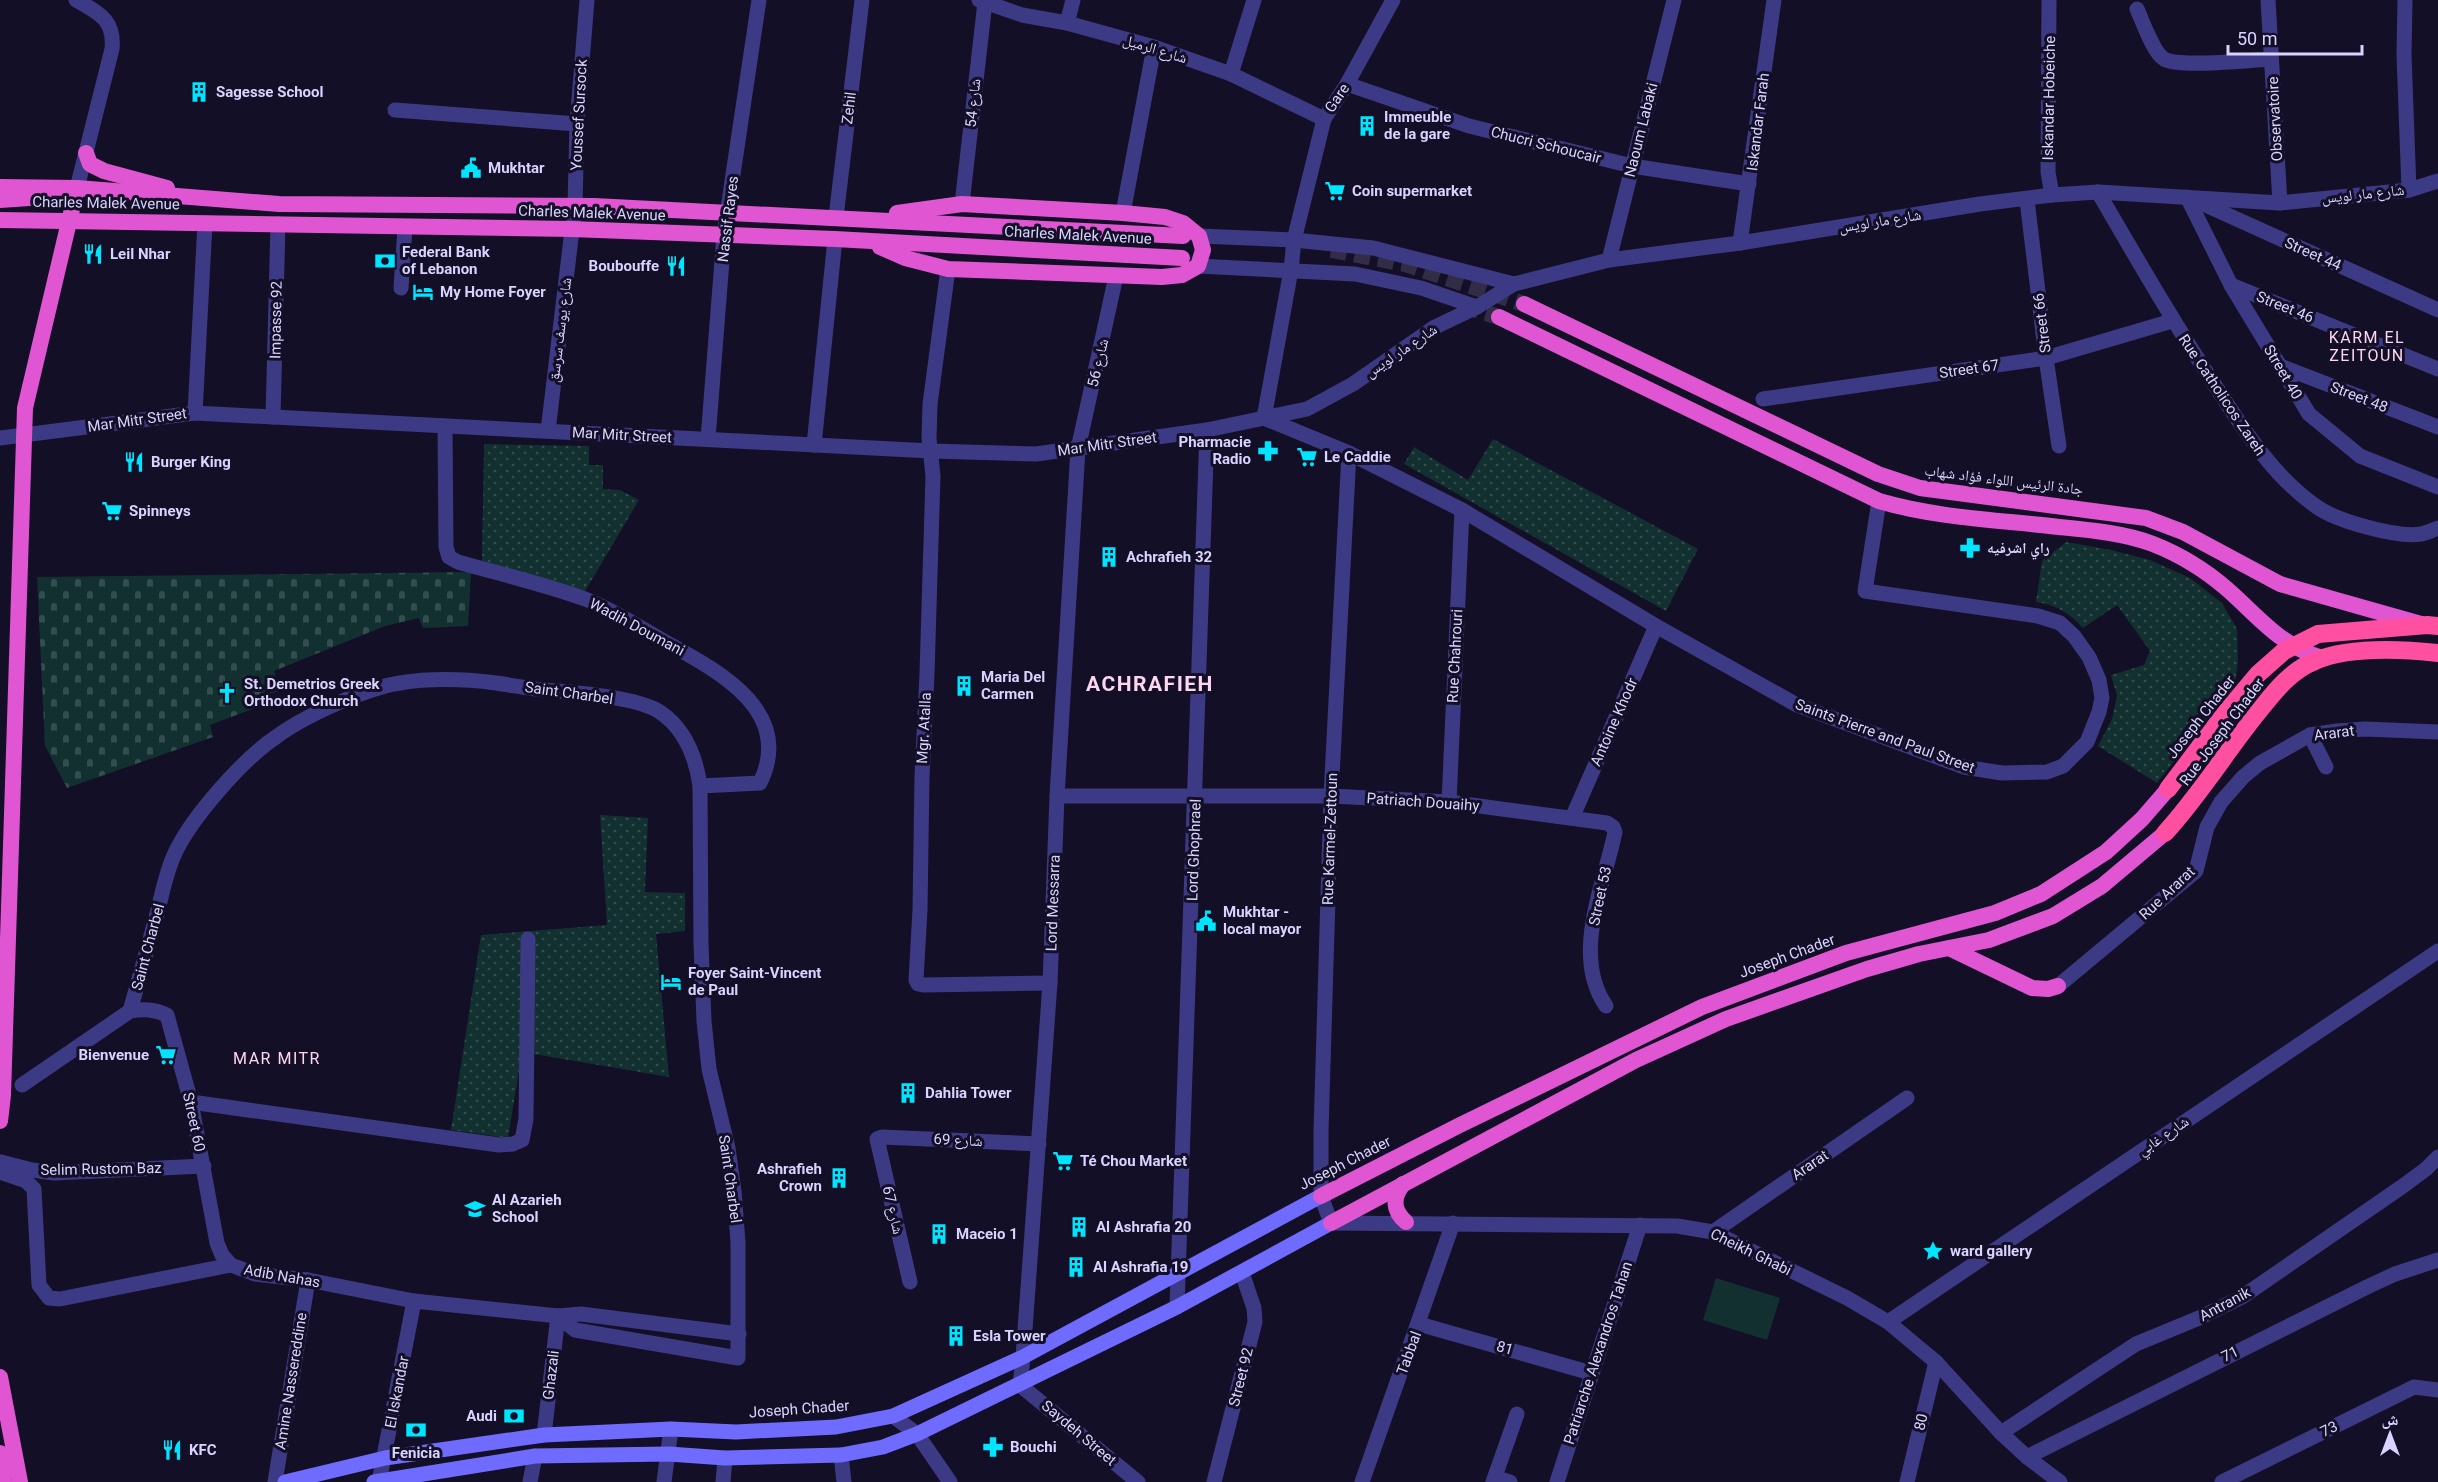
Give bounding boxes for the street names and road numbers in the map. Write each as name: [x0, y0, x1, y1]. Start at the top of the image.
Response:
street label: شارع الرميل: [1120, 31, 1189, 68]
street label: Iskandar Hobeiche: [2039, 35, 2059, 160]
street label: Youssef Sursock: [567, 58, 591, 171]
street label: Iskandar Farah: [1743, 72, 1773, 172]
street label: Observatoire: [2264, 76, 2286, 162]
street label: شارع 54: [961, 78, 986, 128]
street label: Gare: [1321, 80, 1353, 116]
street label: Naoum Labaki: [1621, 81, 1661, 179]
street label: Zehil: [838, 91, 860, 125]
street label: Chucri Schoucair: [1489, 123, 1603, 167]
street label: Nassif Rayes: [714, 175, 742, 263]
street label: شارع مار لويس: [2321, 181, 2405, 208]
street label: Charles Malek Avenue: [32, 193, 180, 213]
street label: Charles Malek Avenue: [518, 201, 666, 225]
street label: شارع مار لويس: [1838, 206, 1923, 237]
street label: Charles Malek Avenue: [1004, 222, 1152, 248]
street label: Street 44: [2282, 234, 2345, 275]
street label: شارع يوسف سرسق: [545, 276, 576, 384]
street label: Impasse 92: [266, 281, 286, 359]
street label: Street 46: [2254, 287, 2316, 327]
street label: Street 66: [2029, 292, 2055, 354]
street label: شارع مار لويس: [1362, 320, 1441, 382]
street label: Rue Catholicos Zareh: [2175, 331, 2269, 459]
street label: شارع 56: [1084, 337, 1113, 389]
street label: Street 40: [2260, 342, 2306, 402]
street label: Street 67: [1938, 356, 2000, 382]
street label: Street 48: [2328, 378, 2390, 416]
street label: Mar Mitr Street: [86, 404, 188, 436]
street label: Mar Mitr Street: [572, 423, 673, 447]
street label: Mar Mitr Street: [1056, 428, 1158, 460]
street label: جادة الرئيس اللواء فؤاد شهاب: [1923, 461, 2085, 500]
street label: Wadih Doumani: [586, 594, 688, 660]
street label: Rue Chahrouri: [1444, 609, 1466, 703]
street label: Joseph Chader: [2163, 672, 2239, 762]
street label: Antoine Khodr: [1587, 675, 1641, 769]
street label: Rue Joseph Chader: [2176, 675, 2268, 789]
street label: Saint Charbel: [524, 678, 614, 708]
street label: Mgr. Atalla: [913, 692, 935, 764]
street label: Saints Pierre and Paul Street: [1793, 695, 1977, 777]
street label: Ararat: [2313, 722, 2355, 744]
street label: Rue Karmel-Zettoun: [1319, 773, 1341, 905]
street label: Patriach Douaihy: [1366, 789, 1480, 815]
street label: Lord Ghophrael: [1183, 799, 1205, 901]
street label: Lord Messarra: [1042, 854, 1064, 952]
street label: Rue Ararat: [2135, 863, 2199, 923]
street label: Street 53: [1585, 865, 1615, 927]
street label: Saint Charbel: [128, 902, 168, 992]
street label: Joseph Chader: [1737, 930, 1837, 982]
street label: Street 60: [179, 1091, 209, 1153]
street label: شارع غابي: [2134, 1112, 2194, 1162]
street label: شارع 69: [933, 1130, 983, 1151]
street label: Joseph Chader: [1296, 1132, 1394, 1194]
street label: Saint Charbel: [715, 1134, 745, 1224]
street label: Ararat: [1788, 1146, 1832, 1184]
street label: Selim Rustom Baz: [40, 1159, 162, 1179]
street label: شارع 67: [878, 1184, 907, 1236]
street label: Cheikh Ghabi: [1708, 1225, 1794, 1279]
street label: Patriarche Alexandros Tahan: [1560, 1259, 1636, 1447]
street label: Adib Nahas: [242, 1260, 322, 1292]
street label: Antranik: [2196, 1283, 2254, 1325]
street label: Amine Nassereddine: [271, 1311, 311, 1451]
street label: Tabbal: [1393, 1329, 1425, 1377]
street label: 81: [1494, 1337, 1516, 1359]
street label: 71: [2218, 1342, 2242, 1366]
street label: Street 92: [1225, 1346, 1257, 1408]
street label: Ghazali: [539, 1349, 563, 1401]
street label: El Iskandar: [381, 1354, 413, 1430]
street label: Joseph Chader: [748, 1397, 850, 1421]
street label: Saydeh Street: [1038, 1397, 1120, 1469]
street label: 80: [1910, 1412, 1932, 1432]
street label: 73: [2317, 1417, 2341, 1441]

